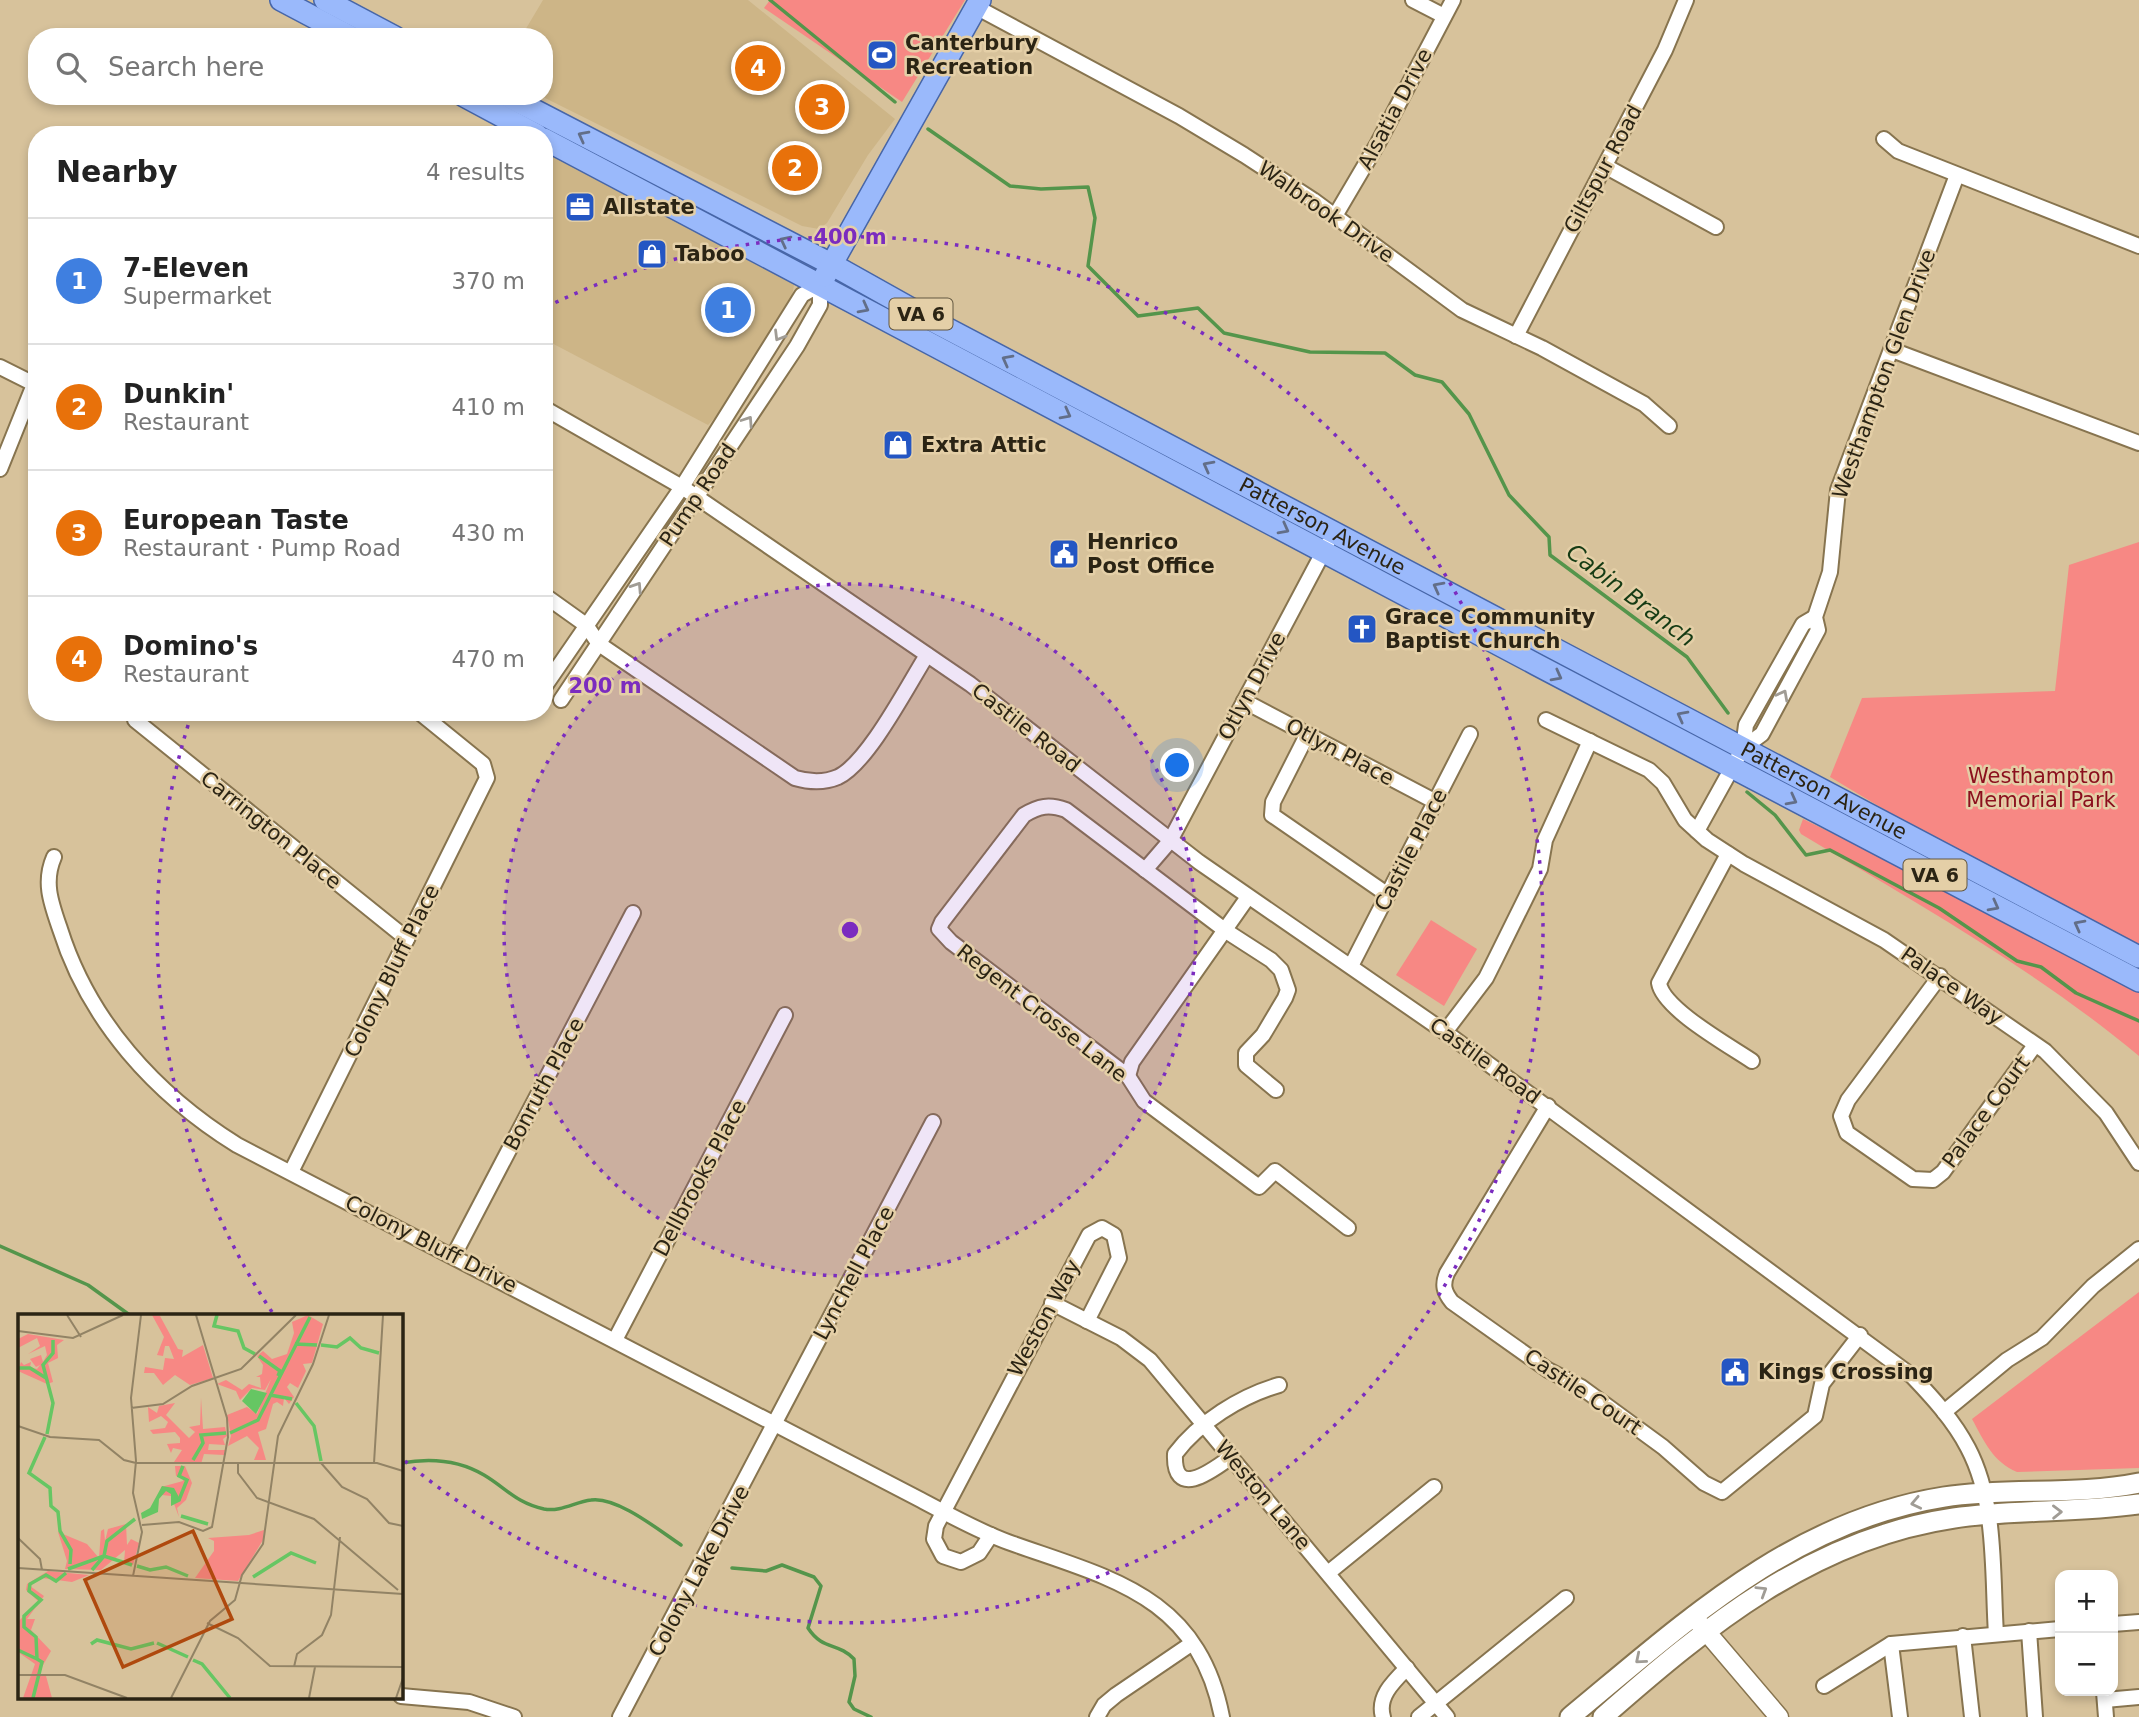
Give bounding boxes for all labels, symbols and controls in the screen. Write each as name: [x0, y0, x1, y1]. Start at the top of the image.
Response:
search box: [28, 28, 553, 105]
place label: Canterbury Recreation: [905, 31, 1039, 79]
sports icon: Canterbury Recreation: [865, 38, 899, 72]
pin: 4: [735, 42, 781, 94]
street label: Alsatia Drive: [1353, 44, 1437, 174]
icon: search: [52, 48, 90, 86]
text: Search here: [108, 52, 264, 82]
pin: 3: [799, 81, 845, 133]
street label: Giltspur Road: [1559, 101, 1647, 237]
one-way arrow: [578, 131, 590, 144]
pin: 2: [772, 142, 818, 194]
text: Nearby: [56, 154, 178, 189]
street label: Walbrook Drive: [1254, 156, 1398, 268]
text: 4 results: [426, 159, 525, 185]
office icon: Allstate: [563, 190, 597, 224]
place label: Allstate: [603, 195, 695, 219]
text: 400 m: [813, 225, 887, 249]
one-way arrow: [780, 235, 792, 249]
shop icon: Taboo: [635, 237, 669, 271]
place label: Taboo: [675, 242, 745, 266]
street label: Westhampton Glen Drive: [1828, 246, 1940, 502]
text: 7-Eleven: [123, 253, 249, 283]
text: 1: [71, 268, 87, 294]
text: 370 m: [451, 268, 525, 294]
text: Supermarket: [123, 283, 272, 309]
pin: 1: [705, 284, 751, 336]
road number: VA 6: [890, 298, 953, 330]
one-way arrow: [857, 300, 870, 313]
one-way arrow: [774, 329, 787, 342]
one-way arrow: [1002, 355, 1014, 368]
text: Dunkin': [123, 379, 234, 409]
text: 2: [71, 394, 87, 420]
text: 410 m: [451, 394, 525, 420]
one-way arrow: [1059, 406, 1071, 419]
text: Restaurant: [123, 409, 249, 435]
one-way arrow: [740, 416, 752, 429]
shop icon: Extra Attic: [881, 428, 915, 462]
place label: Extra Attic: [921, 433, 1047, 457]
street label: Pump Road: [655, 439, 741, 551]
one-way arrow: [1203, 461, 1216, 474]
street label: Patterson Avenue: [1235, 473, 1410, 580]
text: European Taste: [123, 505, 349, 535]
text: 3: [71, 520, 87, 546]
text: 430 m: [451, 520, 525, 546]
one-way arrow: [1276, 520, 1289, 534]
place label: Henrico Post Office: [1087, 530, 1215, 578]
text: Restaurant · Pump Road: [123, 535, 401, 561]
public building icon: Henrico Post Office: [1047, 537, 1081, 571]
water label: Cabin Branch: [1562, 538, 1700, 652]
one-way arrow: [1433, 581, 1445, 595]
one-way arrow: [629, 582, 642, 595]
place label: Grace Community Baptist Church: [1385, 605, 1596, 653]
church icon: Grace Community Baptist Church: [1345, 612, 1379, 646]
street label: Otlyn Drive: [1213, 628, 1291, 744]
text: Domino's: [123, 631, 258, 661]
text: 4: [71, 646, 87, 672]
text: 470 m: [451, 646, 525, 672]
text: Restaurant: [123, 661, 249, 687]
one-way arrow: [1550, 668, 1562, 681]
text: 200 m: [568, 674, 642, 698]
street label: Castile Road: [967, 678, 1085, 778]
one-way arrow: [1775, 690, 1788, 702]
one-way arrow: [1677, 710, 1690, 724]
street label: Otlyn Place: [1282, 714, 1398, 790]
street label: Patterson Avenue: [1737, 737, 1911, 844]
your location: [1160, 748, 1194, 782]
park label: Westhampton Memorial Park: [1966, 764, 2117, 812]
street label: Carrington Place: [196, 766, 346, 894]
street label: Castile Place: [1370, 785, 1452, 915]
one-way arrow: [1785, 792, 1797, 806]
road number: VA 6: [1904, 860, 1966, 890]
street label: Colony Bluff Place: [340, 881, 444, 1061]
one-way arrow: [1987, 897, 1999, 911]
centre of rings: [838, 918, 862, 942]
one-way arrow: [2074, 920, 2086, 934]
street label: Regent Crosse Lane: [952, 939, 1132, 1087]
street label: Palace Way: [1896, 942, 2008, 1030]
street label: Castile Road: [1425, 1013, 1545, 1109]
street label: Bonruth Place: [499, 1014, 589, 1154]
street label: Palace Court: [1937, 1052, 2035, 1172]
street label: Dellbrooks Place: [649, 1096, 751, 1260]
street label: Colony Bluff Drive: [341, 1190, 521, 1298]
street label: Lynchell Place: [809, 1202, 899, 1344]
street label: Weston Way: [1003, 1255, 1085, 1381]
inset map: [18, 1314, 402, 1700]
street label: Castile Court: [1520, 1344, 1646, 1440]
public building icon: Kings Crossing: [1718, 1355, 1752, 1389]
place label: Kings Crossing: [1758, 1360, 1934, 1384]
street label: Weston Lane: [1210, 1435, 1316, 1555]
street label: Colony Lake Drive: [644, 1481, 754, 1661]
one-way arrow: [1910, 1495, 1922, 1509]
one-way arrow: [2052, 1504, 2062, 1520]
map controls: [2055, 1570, 2118, 1696]
button: +: [2055, 1570, 2118, 1633]
one-way arrow: [1754, 1586, 1767, 1599]
button: −: [2055, 1633, 2118, 1696]
one-way arrow: [1636, 1651, 1649, 1663]

